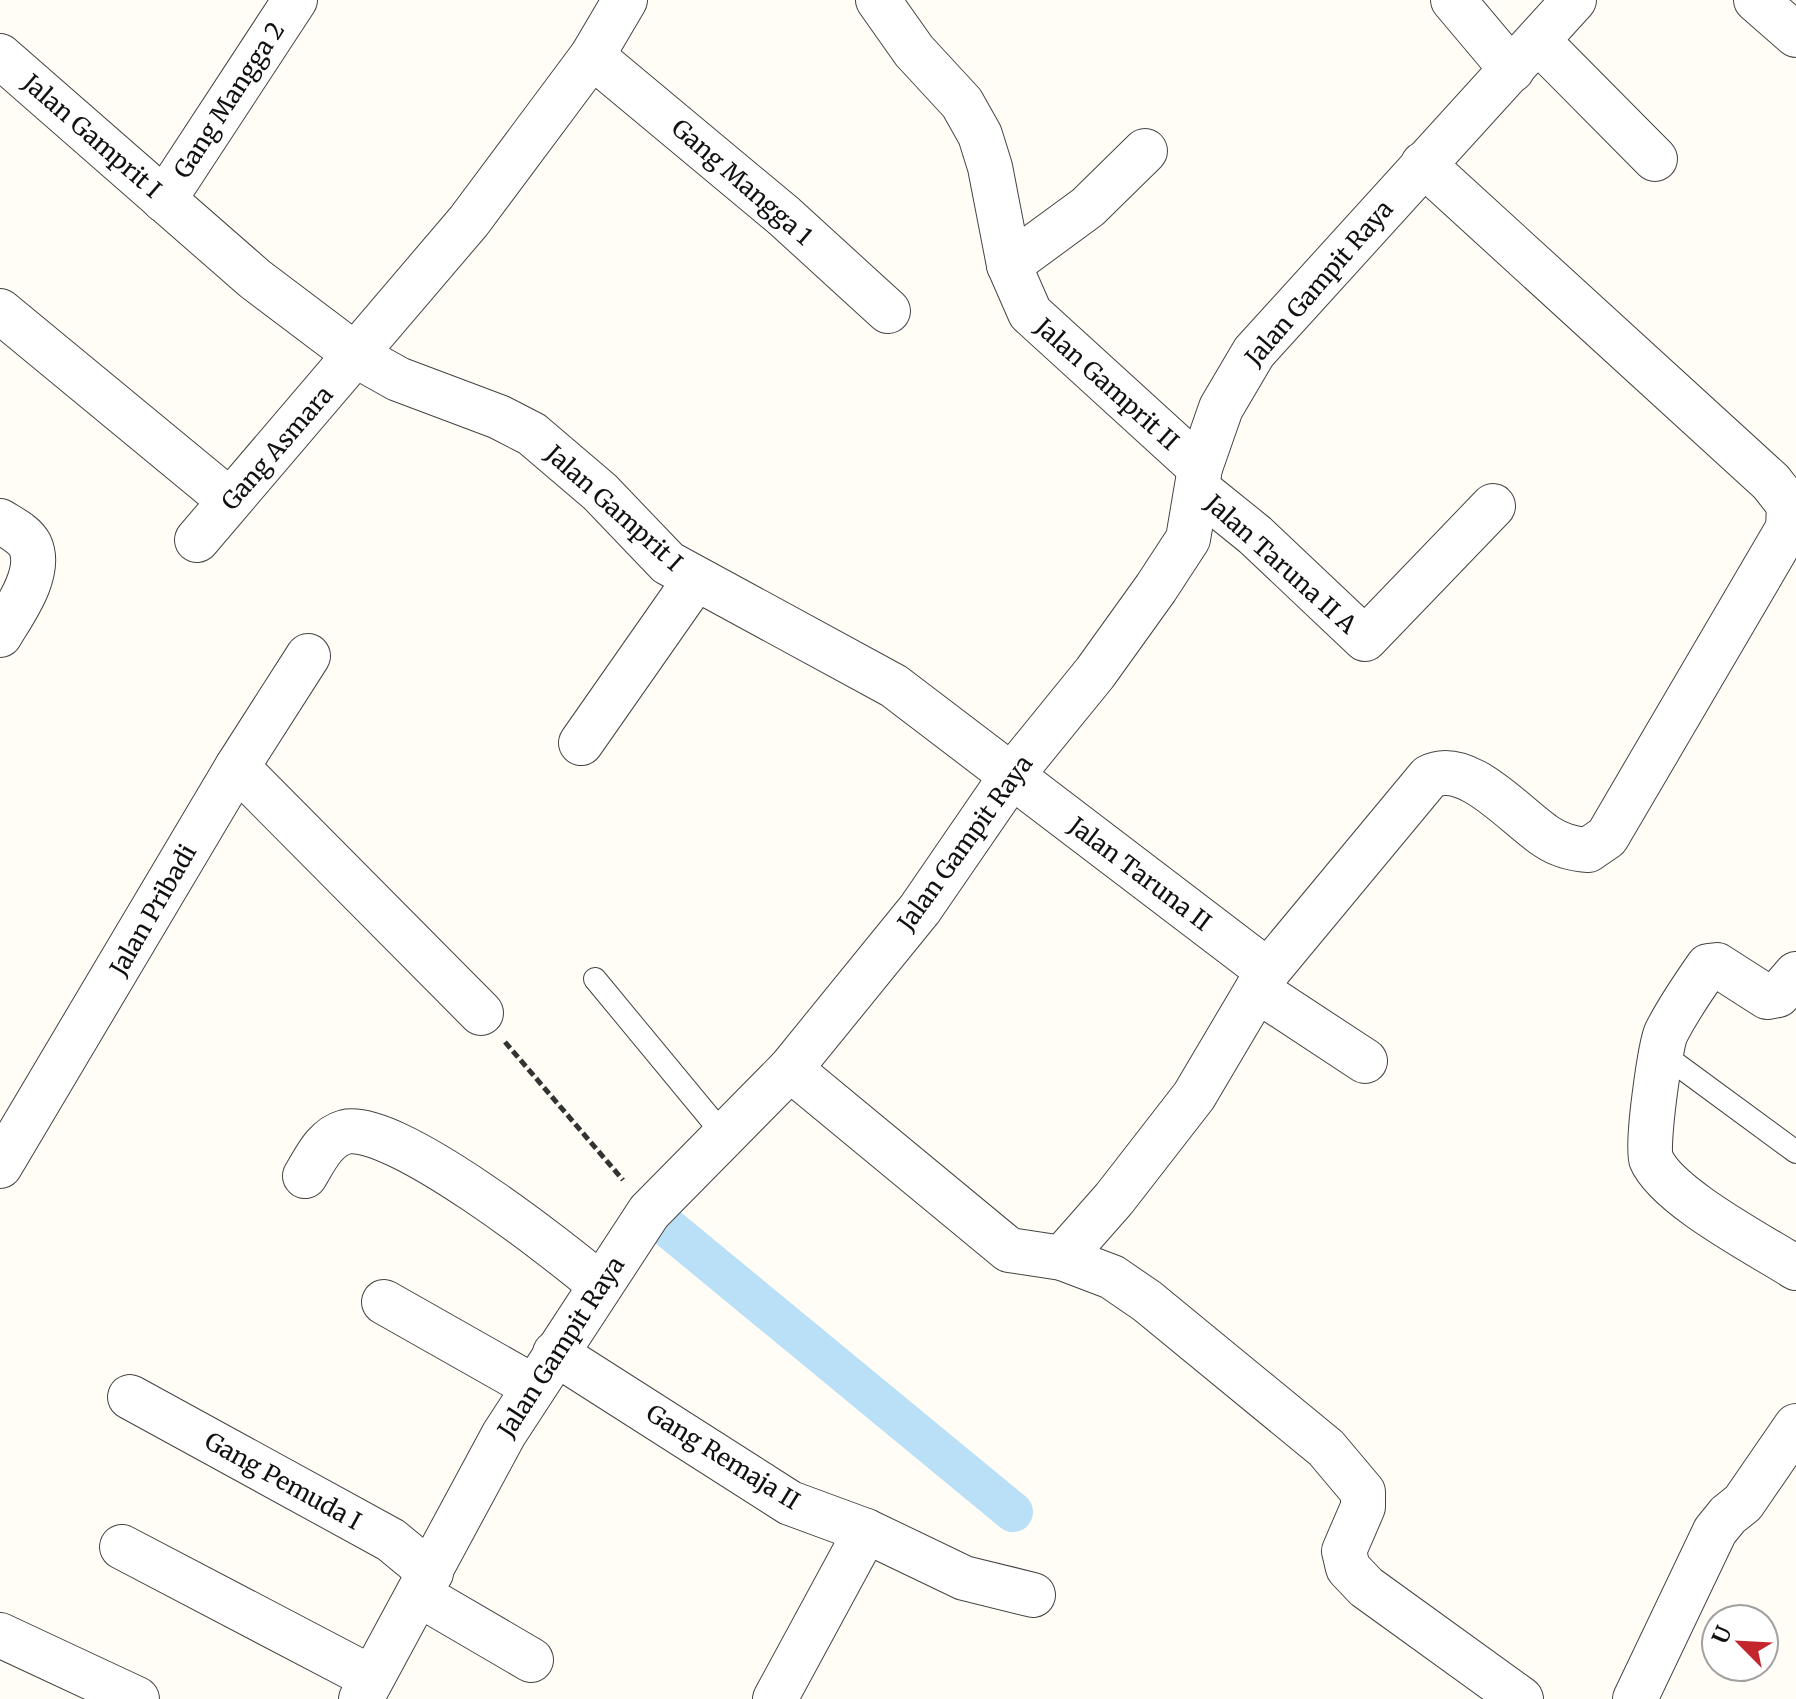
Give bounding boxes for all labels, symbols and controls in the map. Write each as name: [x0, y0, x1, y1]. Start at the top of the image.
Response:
street label: Gang Mangga 2: [167, 16, 291, 184]
street label: Jalan Gamprit I: [16, 67, 168, 205]
street label: Gang Mangga 1: [665, 112, 819, 252]
street label: Jalan Gampit Raya: [1238, 194, 1400, 373]
street label: Jalan Gamprit II: [1028, 311, 1185, 457]
street label: Gang Asmara: [215, 379, 340, 517]
street label: Jalan Gamprit I: [538, 438, 689, 578]
street label: Jalan Taruna II A: [1198, 487, 1364, 641]
street label: Jalan Gampit Raya: [890, 749, 1039, 938]
street label: Jalan Taruna II: [1062, 810, 1217, 938]
street label: Jalan Pribadi: [102, 839, 203, 982]
street label: Jalan Gampit Raya: [490, 1251, 631, 1444]
street label: Gang Remaja II: [641, 1397, 805, 1517]
street label: Gang Pemuda I: [199, 1425, 367, 1537]
north arrow: [1700, 1603, 1780, 1683]
text: U: [1706, 1621, 1738, 1648]

